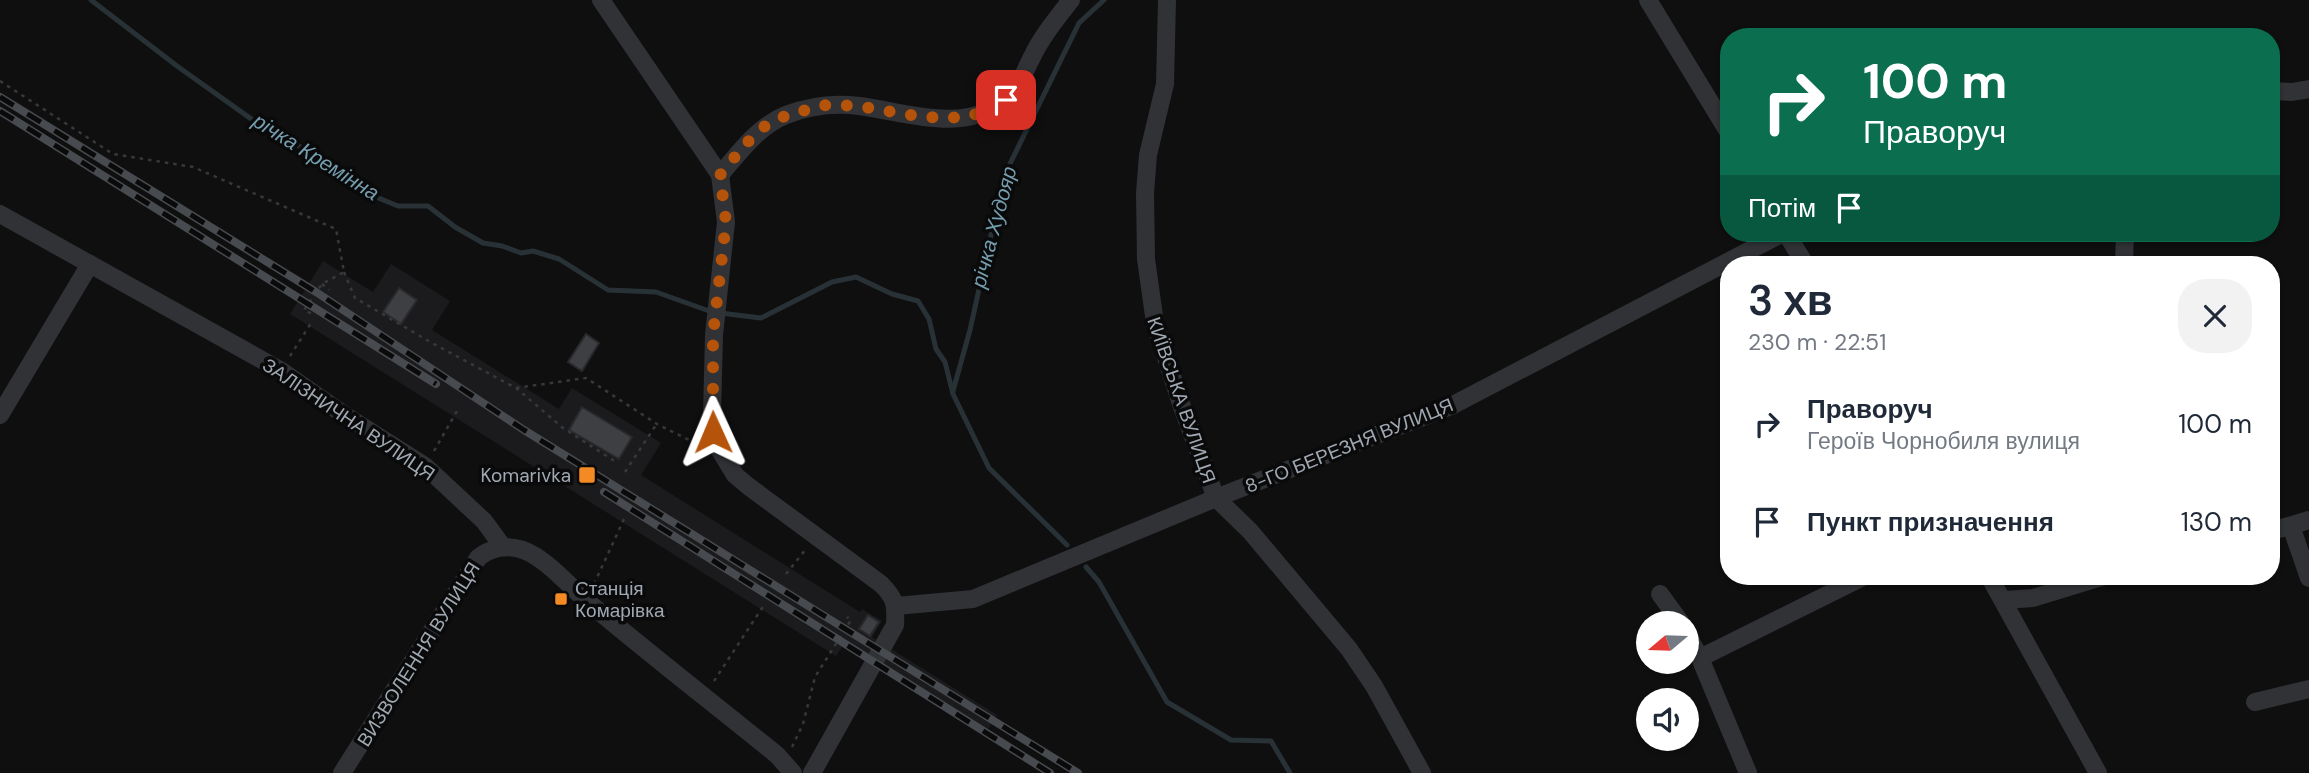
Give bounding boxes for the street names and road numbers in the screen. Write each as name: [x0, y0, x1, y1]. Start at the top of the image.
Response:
street label: КИЇВСЬКА ВУЛИЦЯ: [1141, 314, 1222, 487]
street label: ЗАЛІЗНИЧНА ВУЛИЦЯ: [258, 352, 440, 486]
street label: 8-ГО БЕРЕЗНЯ ВУЛИЦЯ: [1241, 392, 1457, 499]
street label: ВИЗВОЛЕННЯ ВУЛИЦЯ: [351, 557, 486, 751]

